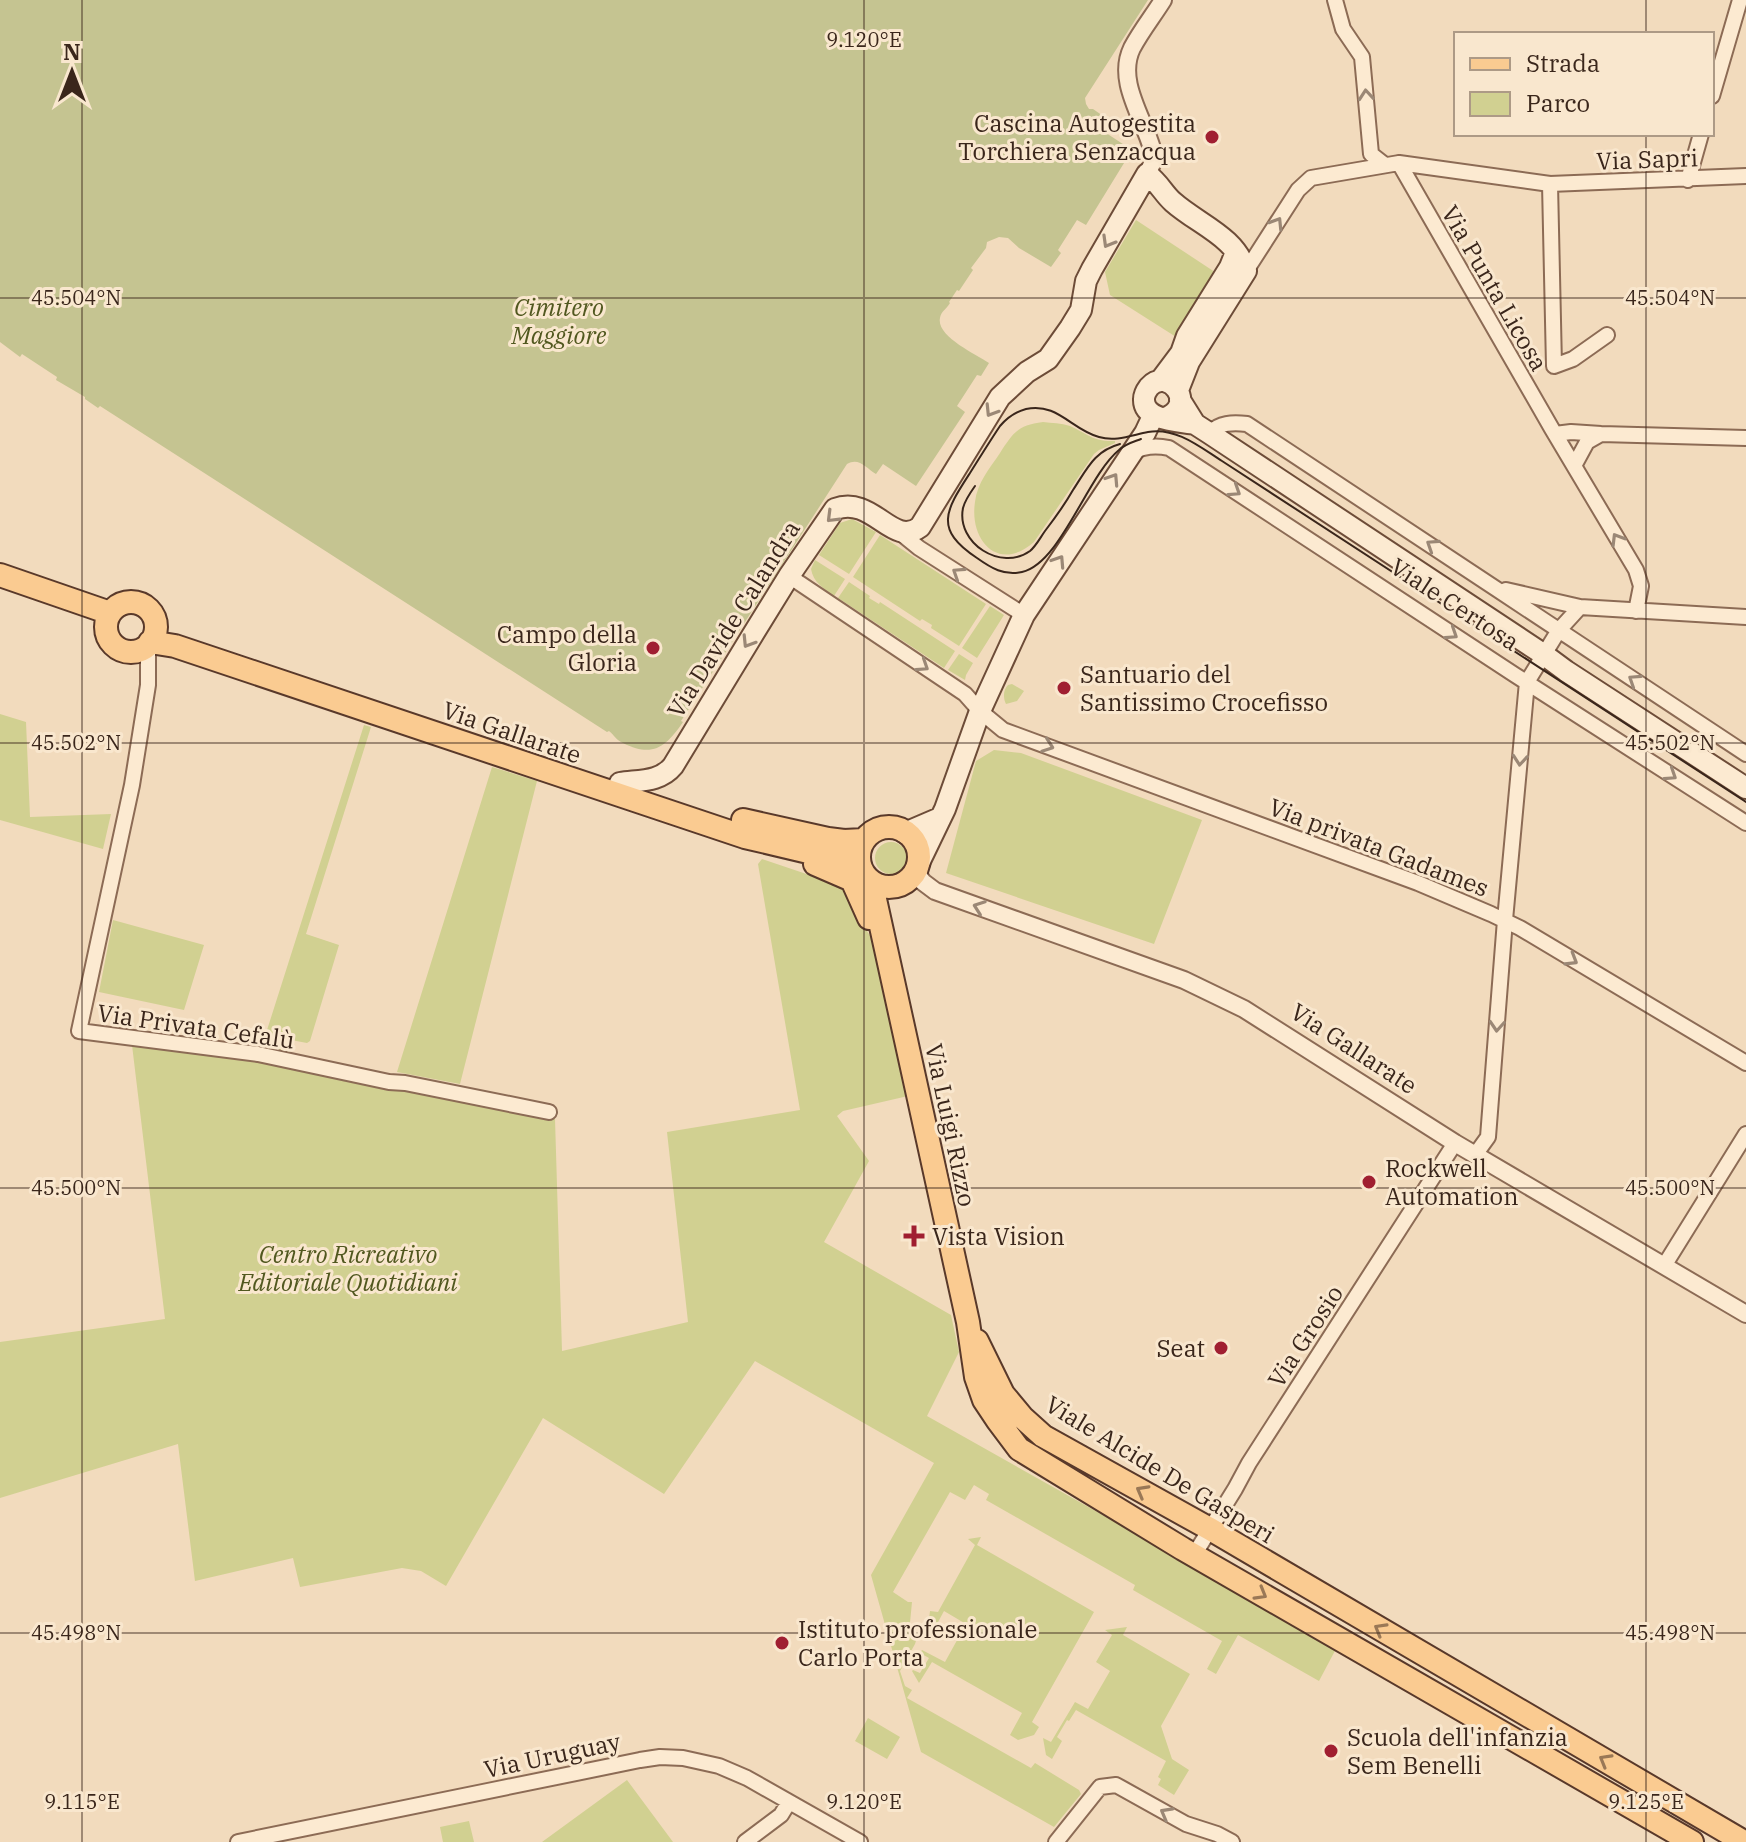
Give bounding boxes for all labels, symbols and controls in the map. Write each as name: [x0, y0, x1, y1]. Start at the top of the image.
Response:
text: 9.120°E: [826, 26, 902, 53]
north arrow: [32, 32, 112, 112]
legend: [1454, 32, 1714, 136]
text: N: [63, 37, 81, 66]
text: Strada: [1526, 47, 1600, 79]
text: Parco: [1526, 87, 1590, 119]
one-way arrow: [1357, 88, 1374, 101]
place label: Cascina Autogestita Torchiera Senzacqua: [958, 107, 1196, 167]
marker: Cascina Autogestita Torchiera Senzacqua: [1203, 128, 1221, 146]
street label: Via Sapri: [1596, 141, 1698, 177]
street label: Via Punta Licosa: [1435, 199, 1555, 377]
one-way arrow: [1267, 217, 1282, 232]
one-way arrow: [1102, 233, 1118, 248]
text: 45.504°N: [31, 284, 121, 311]
text: 45.504°N: [1625, 284, 1715, 311]
park label: Cimitero Maggiore: [511, 291, 607, 351]
one-way arrow: [985, 402, 1001, 417]
one-way arrow: [1103, 474, 1118, 488]
one-way arrow: [1226, 481, 1241, 496]
one-way arrow: [826, 507, 841, 522]
street label: Via Davide Calandra: [659, 514, 807, 724]
one-way arrow: [1611, 533, 1627, 548]
one-way arrow: [1427, 540, 1441, 555]
street label: Viale Certosa: [1384, 550, 1526, 658]
one-way arrow: [1049, 555, 1064, 570]
one-way arrow: [953, 568, 967, 583]
place label: Campo della Gloria: [497, 618, 637, 678]
one-way arrow: [1443, 624, 1458, 639]
one-way arrow: [742, 633, 757, 648]
marker: Campo della Gloria: [644, 639, 662, 657]
one-way arrow: [915, 657, 929, 672]
place label: Santuario del Santissimo Crocefisso: [1080, 658, 1328, 718]
one-way arrow: [1628, 675, 1642, 690]
marker: Santuario del Santissimo Crocefisso: [1055, 679, 1073, 697]
street label: Via Gallarate: [438, 693, 586, 771]
text: 45.502°N: [31, 729, 121, 756]
text: 45.502°N: [1625, 729, 1715, 756]
one-way arrow: [1040, 737, 1054, 753]
one-way arrow: [1512, 754, 1529, 767]
one-way arrow: [1662, 765, 1676, 780]
street label: Via privata Gadames: [1265, 790, 1493, 904]
one-way arrow: [973, 900, 987, 917]
one-way arrow: [1563, 950, 1578, 966]
street label: Via Gallarate: [1285, 995, 1423, 1101]
street label: Via Privata Cefalù: [95, 996, 297, 1056]
one-way arrow: [1489, 1020, 1506, 1033]
street label: Via Luigi Rizzo: [918, 1041, 984, 1209]
place label: Rockwell Automation: [1385, 1152, 1519, 1212]
marker: Rockwell Automation: [1360, 1173, 1378, 1191]
text: 45.500°N: [31, 1174, 121, 1201]
text: 45.500°N: [1625, 1174, 1715, 1201]
place label: Vista Vision: [932, 1220, 1065, 1252]
marker: Vista Vision: [903, 1225, 925, 1247]
park label: Centro Ricreativo Editoriale Quotidiani: [237, 1238, 458, 1298]
street label: Via Grosio: [1260, 1279, 1350, 1393]
place label: Seat: [1156, 1332, 1205, 1364]
marker: Seat: [1212, 1339, 1230, 1357]
street label: Viale Alcide De Gasperi: [1040, 1388, 1280, 1550]
one-way arrow: [1136, 1485, 1151, 1501]
one-way arrow: [1252, 1584, 1267, 1600]
place label: Istituto professionale Carlo Porta: [798, 1613, 1037, 1673]
text: 45.498°N: [31, 1619, 121, 1646]
text: 45.498°N: [1625, 1619, 1715, 1646]
one-way arrow: [1374, 1623, 1389, 1639]
marker: Istituto professionale Carlo Porta: [773, 1634, 791, 1652]
place label: Scuola dell'infanzia Sem Benelli: [1347, 1721, 1568, 1781]
street label: Via Uruguay: [481, 1725, 623, 1785]
marker: Scuola dell'infanzia Sem Benelli: [1322, 1742, 1340, 1760]
one-way arrow: [1599, 1754, 1614, 1770]
text: 9.115°E: [44, 1788, 120, 1815]
text: 9.120°E: [826, 1788, 902, 1815]
text: 9.125°E: [1608, 1788, 1684, 1815]
one-way arrow: [1160, 1807, 1175, 1823]

